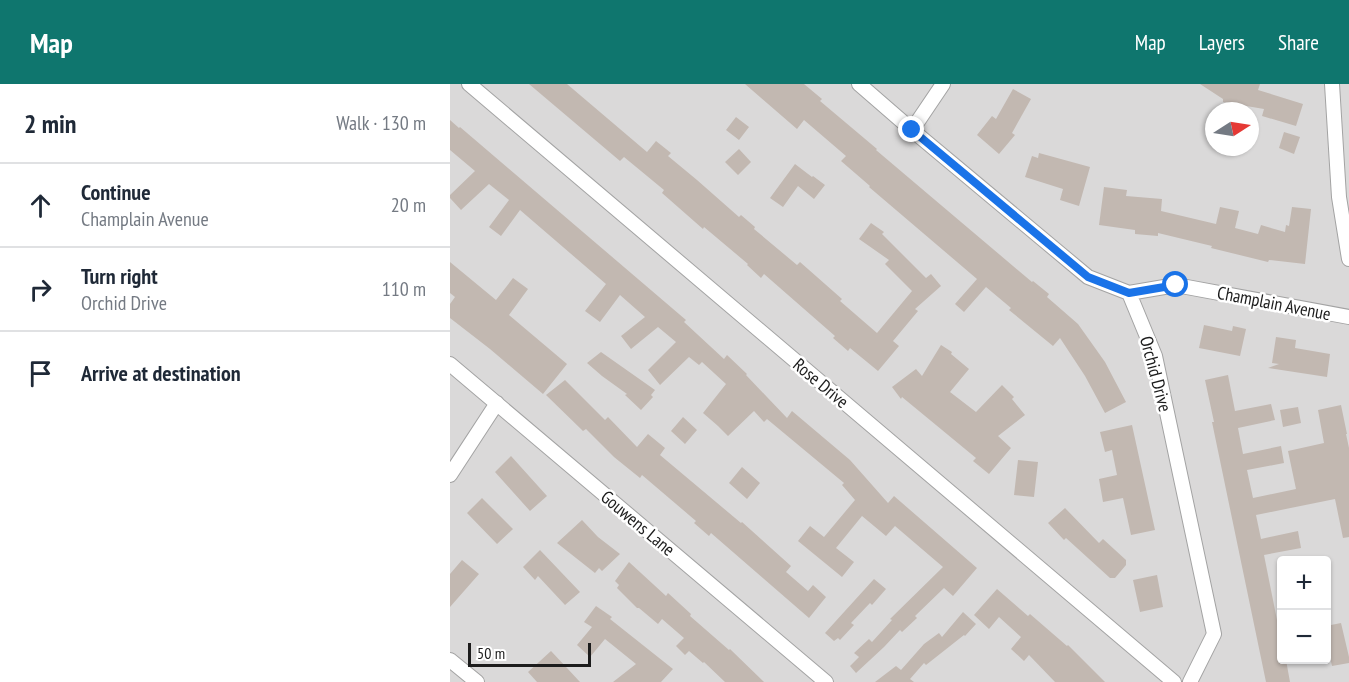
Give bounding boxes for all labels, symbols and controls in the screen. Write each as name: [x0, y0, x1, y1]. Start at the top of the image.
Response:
text: Map: [30, 24, 73, 61]
text: Map: [1135, 29, 1166, 56]
text: Layers: [1199, 29, 1245, 56]
text: Share: [1278, 29, 1319, 56]
north arrow: [1205, 102, 1259, 156]
text: 2 min: [24, 107, 77, 140]
text: Walk · 130 m: [336, 110, 426, 136]
route end: [898, 116, 924, 142]
text: Continue: [81, 178, 151, 206]
icon: ahead: [24, 189, 57, 222]
text: 20 m: [391, 192, 426, 218]
text: Champlain Avenue: [81, 206, 209, 232]
text: Turn right: [81, 262, 158, 290]
route start: [1162, 271, 1188, 297]
icon: right: [24, 273, 57, 306]
text: 110 m: [382, 276, 426, 302]
street label: Champlain Avenue: [1215, 281, 1333, 325]
text: Orchid Drive: [81, 290, 167, 316]
street label: Orchid Drive: [1135, 334, 1177, 414]
street label: Rose Drive: [788, 353, 854, 413]
icon: arrive: [24, 357, 57, 390]
text: Arrive at destination: [81, 359, 241, 387]
street label: Gouwens Lane: [596, 485, 680, 561]
map controls: [1277, 556, 1331, 664]
button: +: [1277, 556, 1331, 610]
button: −: [1277, 610, 1331, 664]
scale bar: [468, 640, 591, 668]
text: 50 m: [477, 643, 505, 663]

